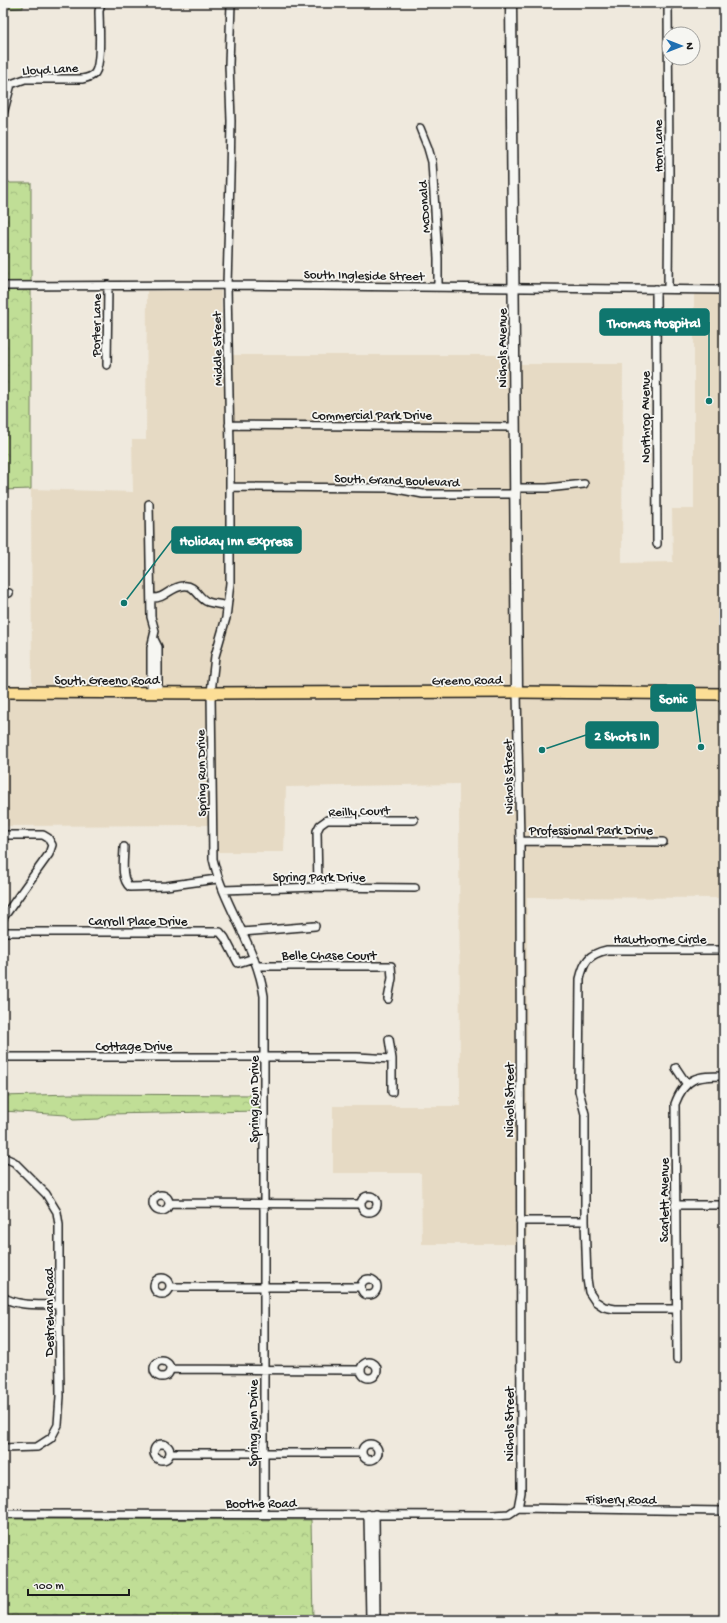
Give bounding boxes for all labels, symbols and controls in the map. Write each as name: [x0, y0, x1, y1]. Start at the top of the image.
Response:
north arrow: [661, 26, 701, 66]
text: N: [683, 42, 695, 50]
street label: Lloyd Lane: [22, 62, 79, 79]
street label: Horn Lane: [652, 119, 667, 173]
street label: McDonald: [416, 179, 435, 234]
street label: South Ingleside Street: [304, 268, 426, 285]
street label: Porter Lane: [89, 293, 106, 358]
street label: Nichols Avenue: [496, 308, 511, 388]
callout: Thomas Hospital: [600, 309, 709, 335]
street label: Middle Street: [210, 310, 227, 386]
text: Thomas Hospital: [606, 316, 701, 333]
street label: Northrop Avenue: [639, 371, 654, 463]
street label: Commercial Park Drive: [312, 409, 432, 424]
street label: South Grand Boulevard: [334, 472, 461, 491]
callout: Holiday Inn Express: [172, 527, 301, 553]
text: Holiday Inn Express: [179, 534, 293, 551]
street label: Greeno Road: [432, 673, 504, 690]
street label: South Greeno Road: [55, 674, 161, 689]
callout: Sonic: [651, 685, 695, 711]
text: Sonic: [659, 692, 688, 709]
callout: 2 Shots In: [586, 722, 658, 748]
street label: Spring Run Drive: [194, 729, 211, 817]
text: 2 Shots In: [594, 729, 650, 746]
street label: Nichols Street: [501, 738, 518, 815]
street label: Reilly Court: [328, 804, 392, 821]
street label: Professional Park Drive: [528, 824, 653, 839]
street label: Spring Park Drive: [273, 871, 366, 886]
street label: Carroll Place Drive: [89, 915, 188, 930]
street label: Hawthorne Circle: [614, 933, 707, 948]
street label: Belle Chase Court: [281, 949, 378, 964]
street label: Cottage Drive: [95, 1040, 173, 1055]
street label: Spring Run Drive: [248, 1055, 263, 1143]
street label: Nichols Street: [503, 1061, 518, 1137]
street label: Scarlett Avenue: [658, 1157, 673, 1242]
street label: Destrehan Road: [43, 1266, 58, 1357]
street label: Spring Run Drive: [247, 1379, 262, 1467]
street label: Nichols Street: [503, 1385, 518, 1461]
street label: Fishery Road: [585, 1492, 658, 1509]
street label: Boothe Road: [225, 1497, 298, 1512]
scale bar: [28, 1571, 129, 1597]
text: 100 m: [33, 1580, 64, 1594]

